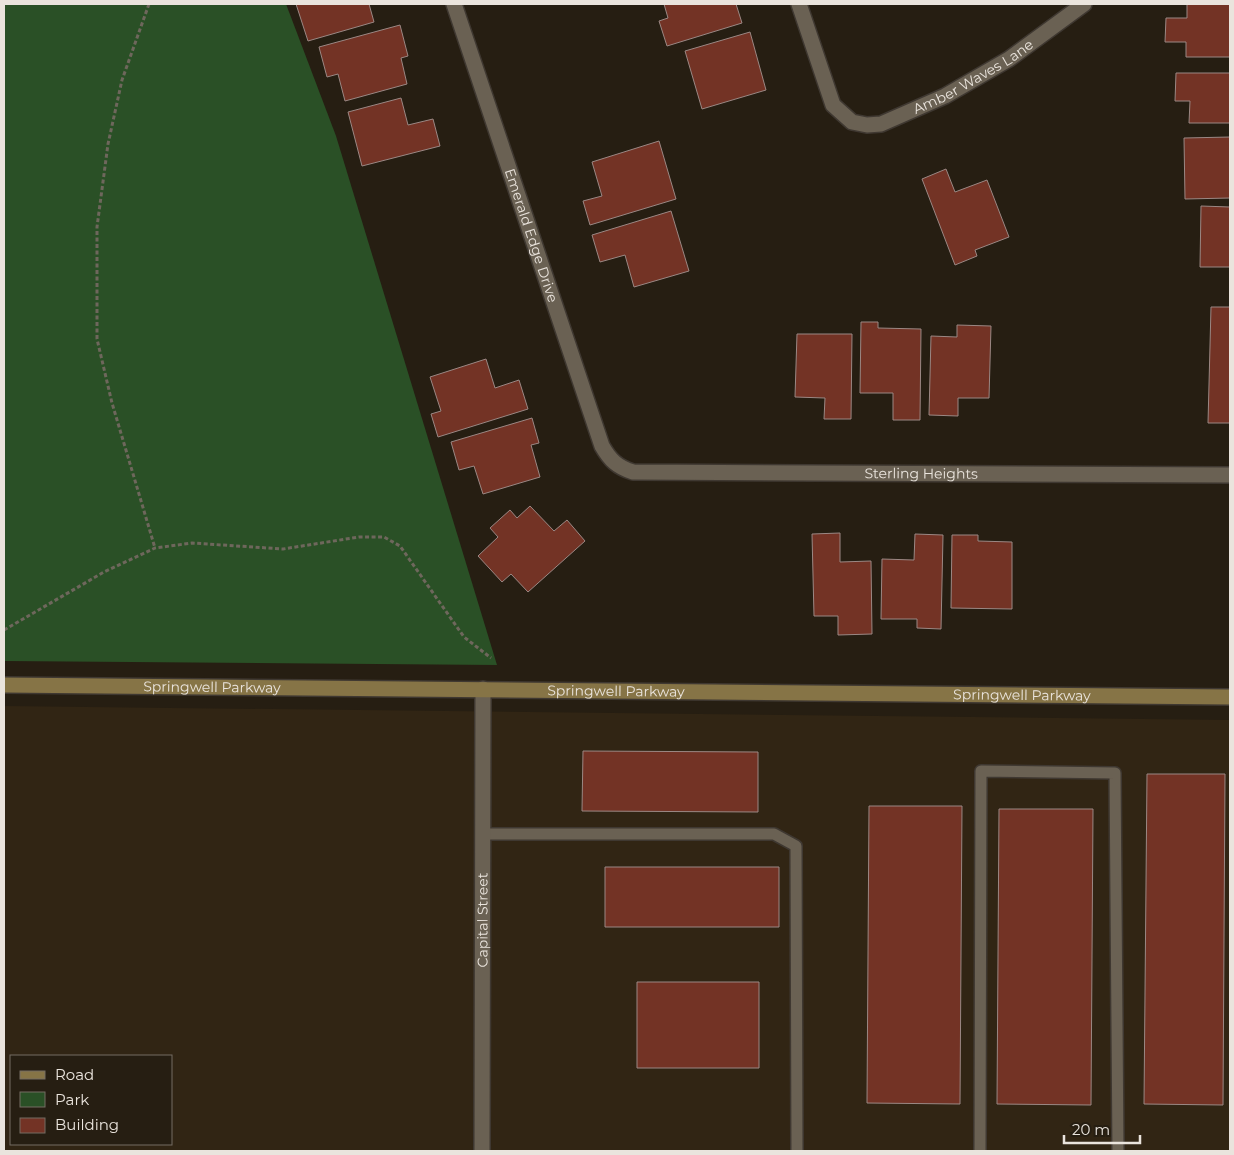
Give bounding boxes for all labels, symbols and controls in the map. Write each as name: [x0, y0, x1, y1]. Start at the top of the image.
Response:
street label: Amber Waves Lane: [910, 35, 1037, 118]
street label: Emerald Edge Drive: [501, 166, 562, 305]
street label: Sterling Heights: [864, 464, 978, 483]
street label: Springwell Parkway: [143, 677, 281, 697]
street label: Springwell Parkway: [547, 681, 685, 701]
street label: Springwell Parkway: [953, 685, 1091, 705]
street label: Capital Street: [473, 872, 492, 967]
legend: [10, 1055, 172, 1145]
text: Road: [55, 1065, 94, 1084]
text: Park: [55, 1090, 89, 1109]
scale bar: [1064, 1112, 1140, 1144]
text: Building: [55, 1115, 119, 1134]
text: 20 m: [1072, 1120, 1110, 1139]

